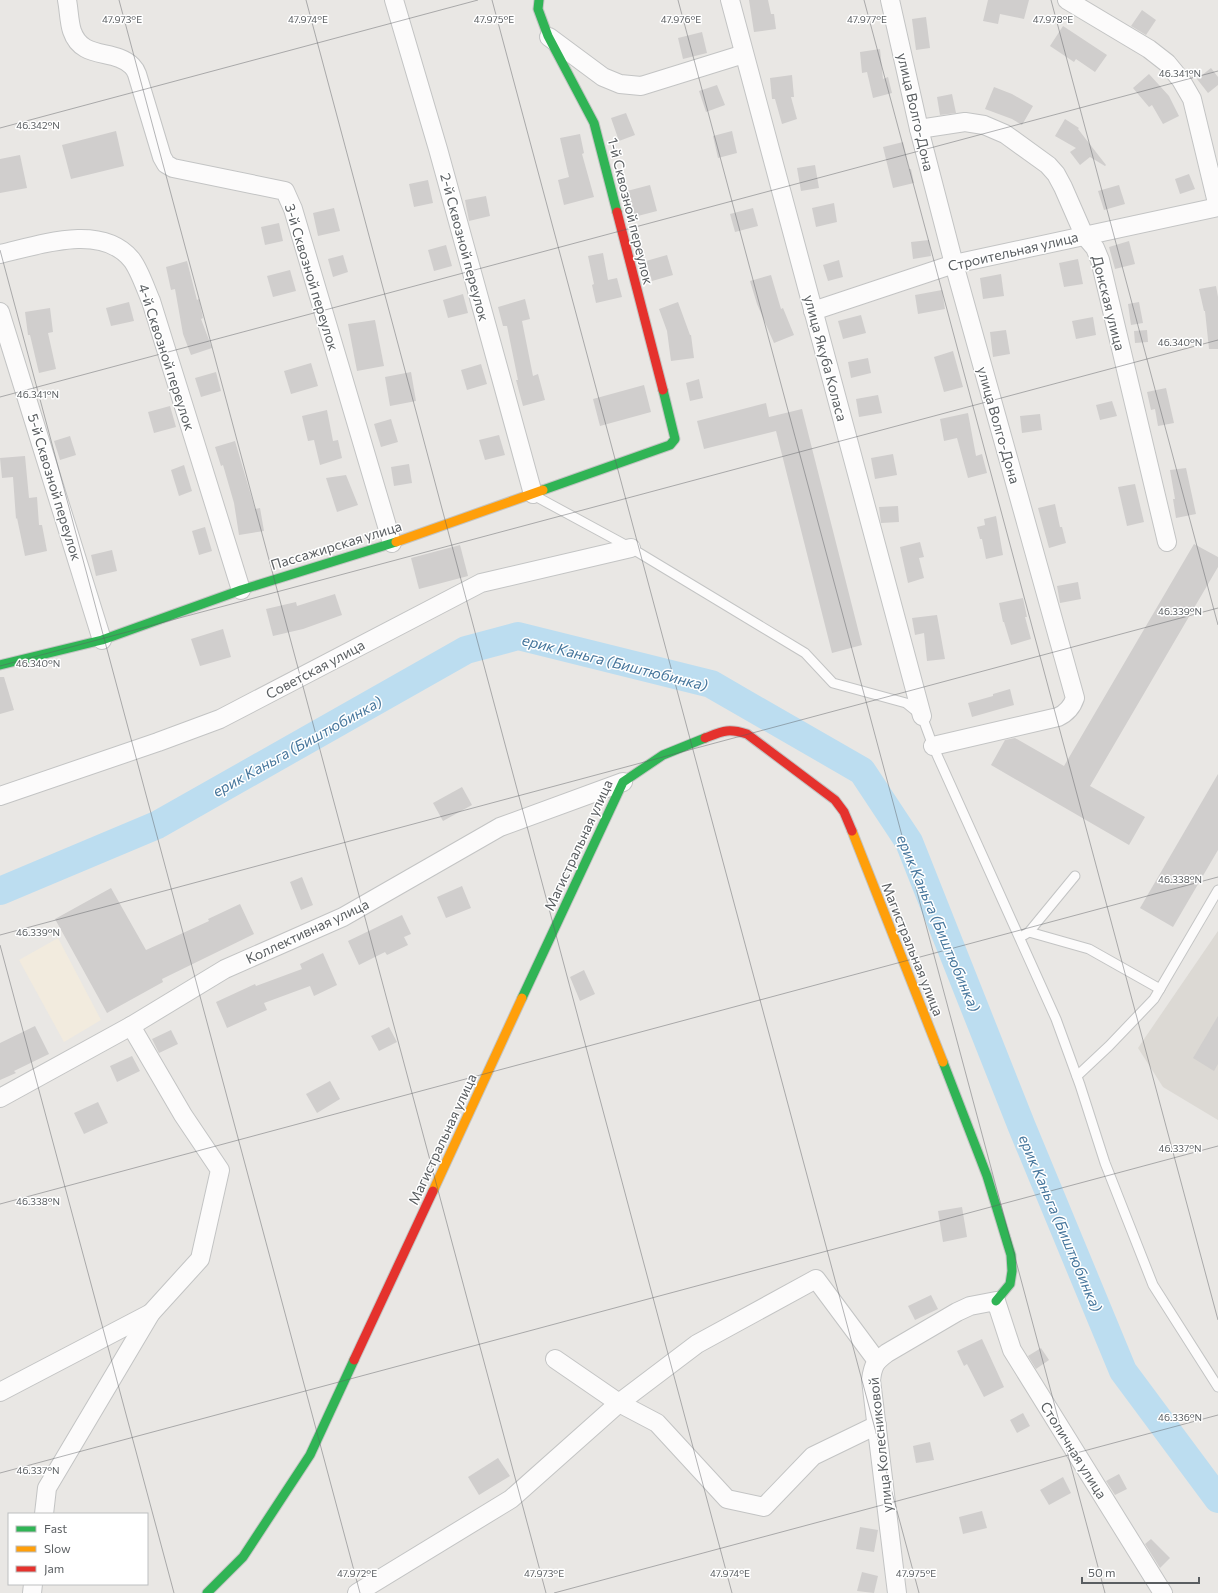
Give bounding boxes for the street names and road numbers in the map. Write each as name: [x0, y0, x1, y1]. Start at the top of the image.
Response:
street label: улица Волго-Дона: [894, 51, 938, 173]
street label: 1-й Сквозной переулок: [605, 136, 658, 287]
street label: 2-й Сквозной переулок: [437, 171, 493, 323]
street label: 3-й Сквозной переулок: [282, 201, 343, 353]
street label: Строительная улица: [946, 228, 1080, 274]
street label: Донская улица: [1089, 254, 1129, 352]
street label: 4-й Сквозной переулок: [135, 282, 199, 433]
street label: улица Якуба Коласа: [801, 293, 851, 423]
street label: улица Волго-Дона: [974, 365, 1024, 485]
street label: 5-й Сквозной переулок: [25, 411, 86, 563]
street label: Пассажирская улица: [268, 517, 404, 573]
street label: Советская улица: [263, 636, 367, 702]
street label: Магистральная улица: [540, 777, 616, 913]
street label: Магистральная улица: [878, 880, 948, 1018]
street label: Коллективная улица: [243, 895, 371, 967]
street label: Магистральная улица: [404, 1071, 480, 1207]
street label: улица Колесниковой: [864, 1377, 896, 1513]
street label: Столичная улица: [1037, 1398, 1111, 1502]

